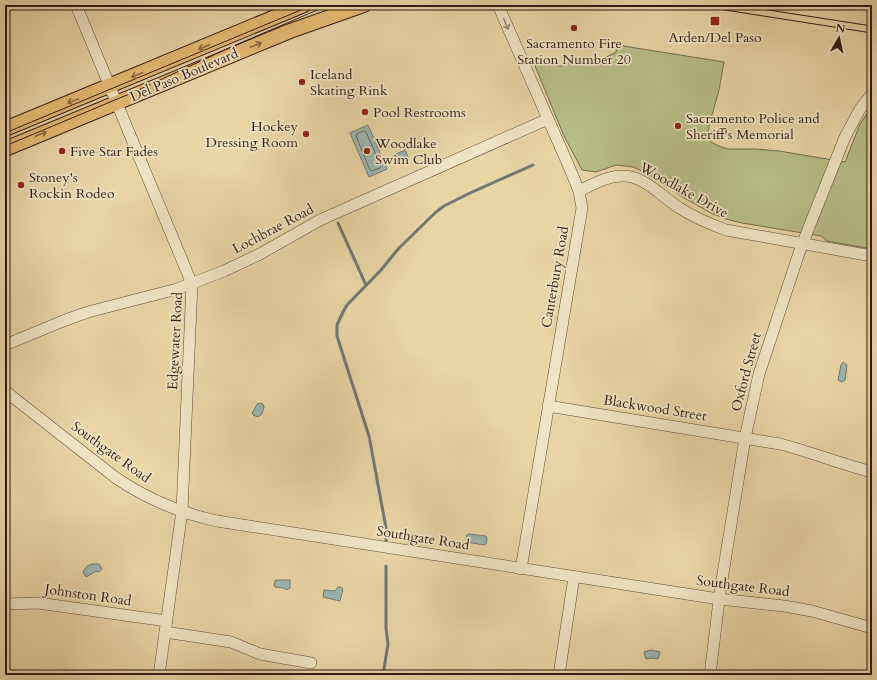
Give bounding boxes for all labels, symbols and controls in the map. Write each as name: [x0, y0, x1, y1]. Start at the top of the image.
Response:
marker: Arden/Del Paso: [709, 15, 721, 27]
one-way arrow: [503, 17, 510, 29]
north arrow: [819, 18, 859, 58]
text: N: [835, 20, 847, 37]
marker: Sacramento Fire Station Number 20: [569, 23, 579, 33]
place label: Arden/Del Paso: [668, 28, 762, 47]
place label: Sacramento Fire Station Number 20: [517, 34, 631, 69]
one-way arrow: [249, 41, 261, 48]
street label: Del Paso Boulevard: [127, 43, 241, 106]
one-way arrow: [198, 43, 210, 51]
place label: Iceland Skating Rink: [310, 65, 388, 100]
one-way arrow: [131, 71, 143, 79]
marker: Iceland Skating Rink: [297, 77, 307, 87]
one-way arrow: [68, 97, 80, 105]
place label: Pool Restrooms: [373, 103, 466, 122]
marker: Pool Restrooms: [360, 107, 370, 117]
place label: Sacramento Police and Sheriff's Memorial: [686, 109, 820, 144]
place label: Hockey Dressing Room: [206, 117, 299, 152]
marker: Sacramento Police and Sheriff's Memorial: [673, 121, 683, 131]
marker: Hockey Dressing Room: [301, 129, 311, 139]
one-way arrow: [35, 130, 47, 138]
place label: Woodlake Swim Club: [374, 134, 442, 169]
place label: Five Star Fades: [70, 142, 158, 161]
marker: Five Star Fades: [57, 146, 67, 156]
marker: Woodlake Swim Club: [362, 146, 372, 156]
street label: Woodlake Drive: [635, 157, 732, 222]
place label: Stoney's Rockin Rodeo: [29, 168, 115, 203]
marker: Stoney's Rockin Rodeo: [16, 180, 26, 190]
street label: Lochbrae Road: [229, 199, 318, 258]
street label: Canterbury Road: [537, 224, 573, 329]
street label: Edgewater Road: [163, 291, 187, 390]
street label: Oxford Street: [726, 330, 766, 414]
street label: Blackwood Street: [602, 390, 709, 426]
street label: Southgate Road: [68, 417, 155, 488]
street label: Southgate Road: [375, 521, 471, 555]
street label: Southgate Road: [695, 571, 791, 601]
street label: Johnston Road: [42, 579, 133, 611]

